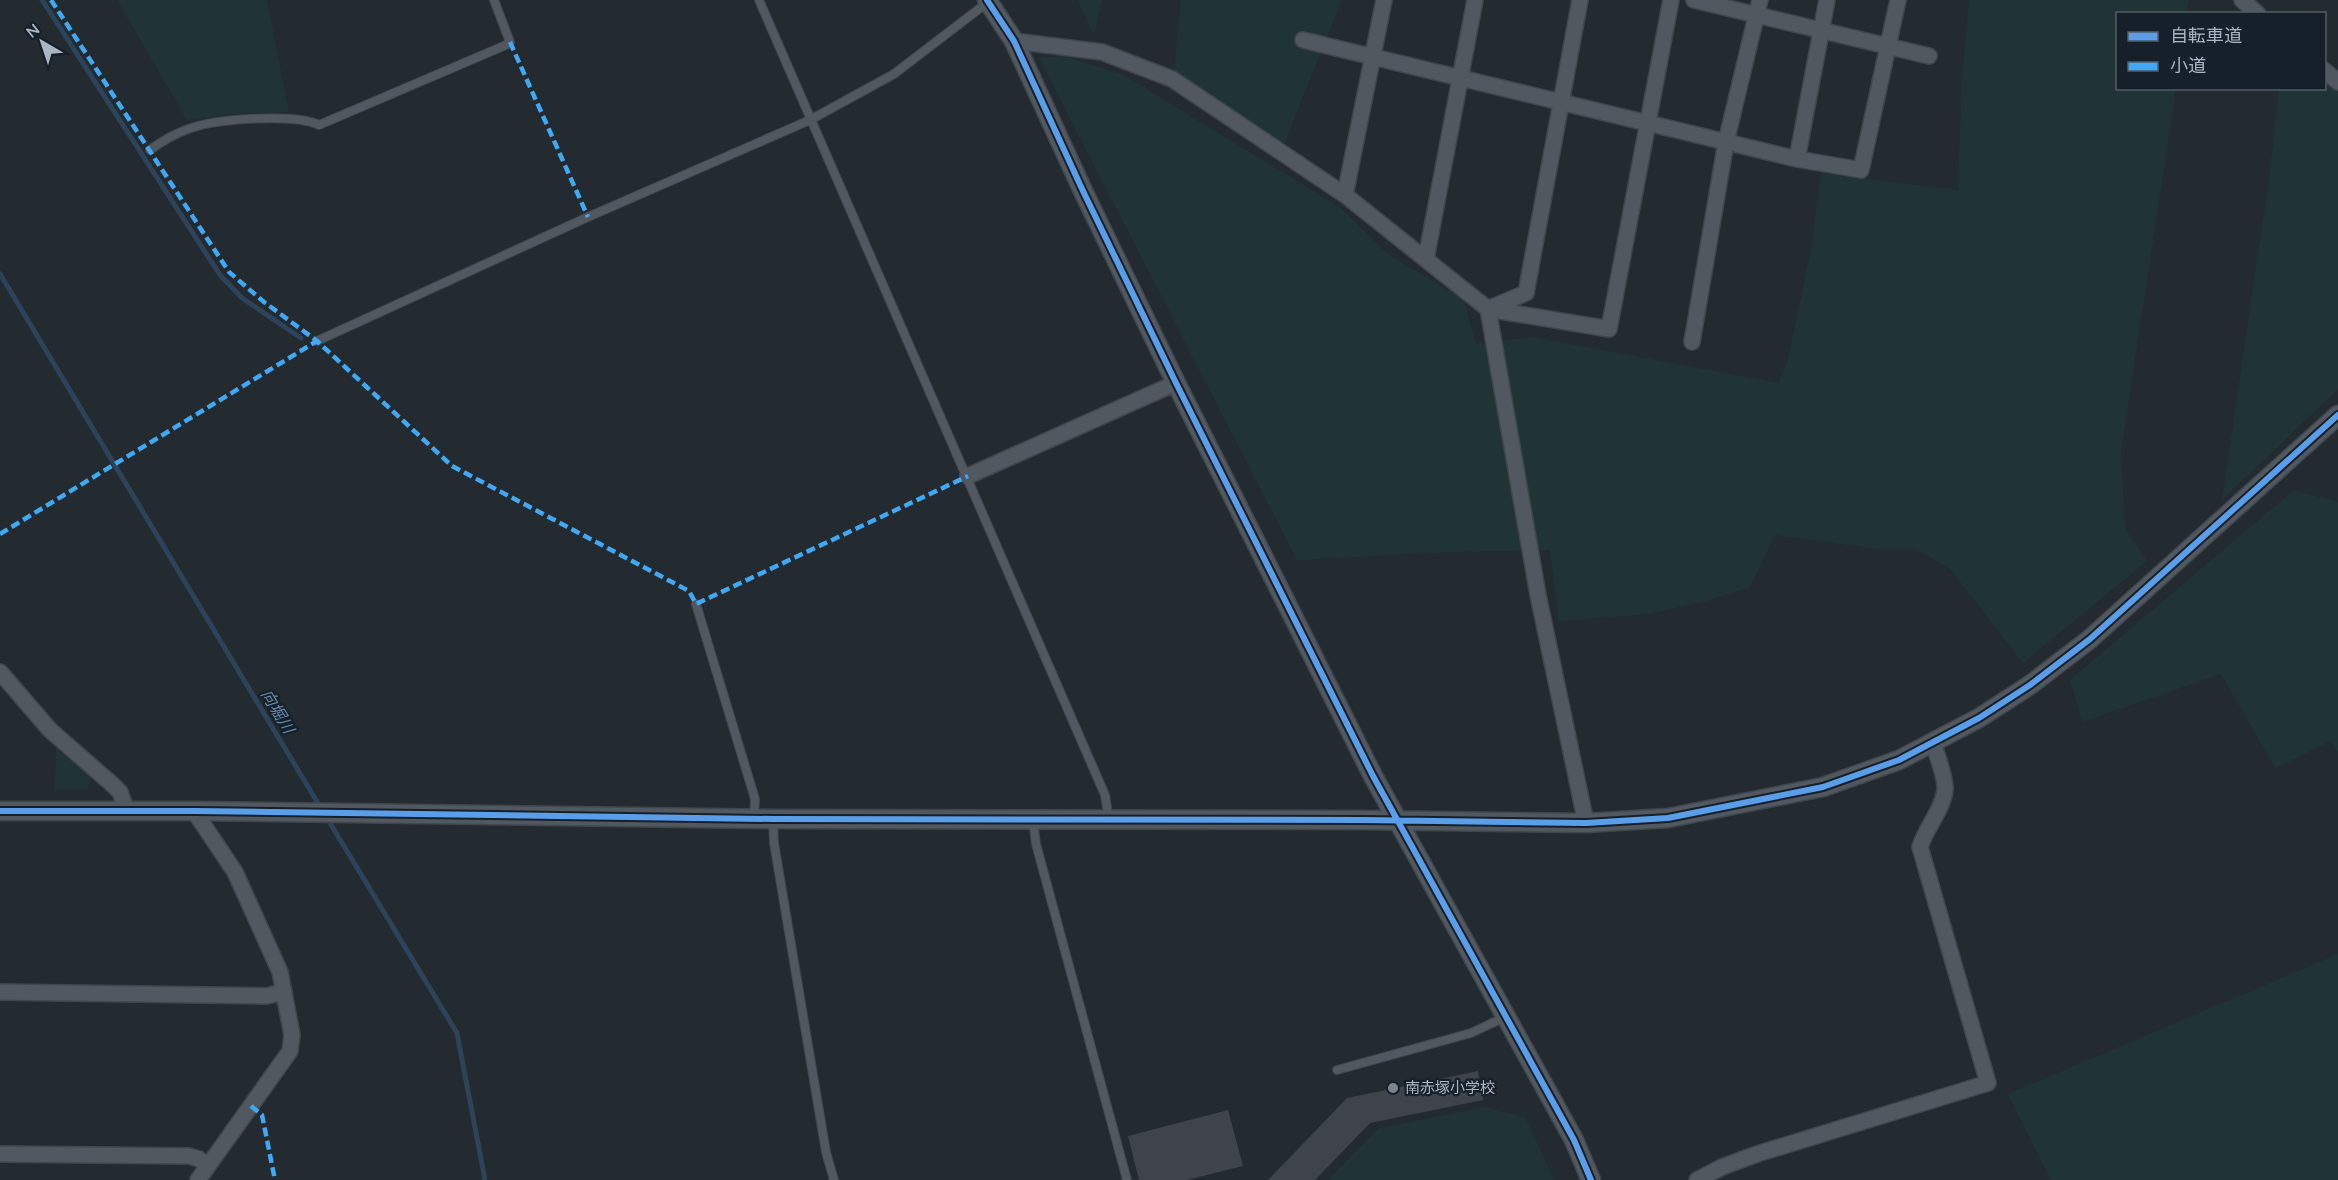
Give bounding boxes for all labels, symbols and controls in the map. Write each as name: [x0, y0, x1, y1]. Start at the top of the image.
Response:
north arrow: [12, 12, 72, 72]
legend: [2116, 12, 2326, 90]
text: N: [22, 19, 43, 42]
text: 自転車道: [2170, 24, 2242, 47]
text: 小道: [2170, 54, 2206, 77]
water label: 向堀川: [257, 685, 300, 738]
place label: 南赤塚小学校: [1405, 1078, 1495, 1097]
marker: 南赤塚小学校: [1386, 1081, 1400, 1095]

